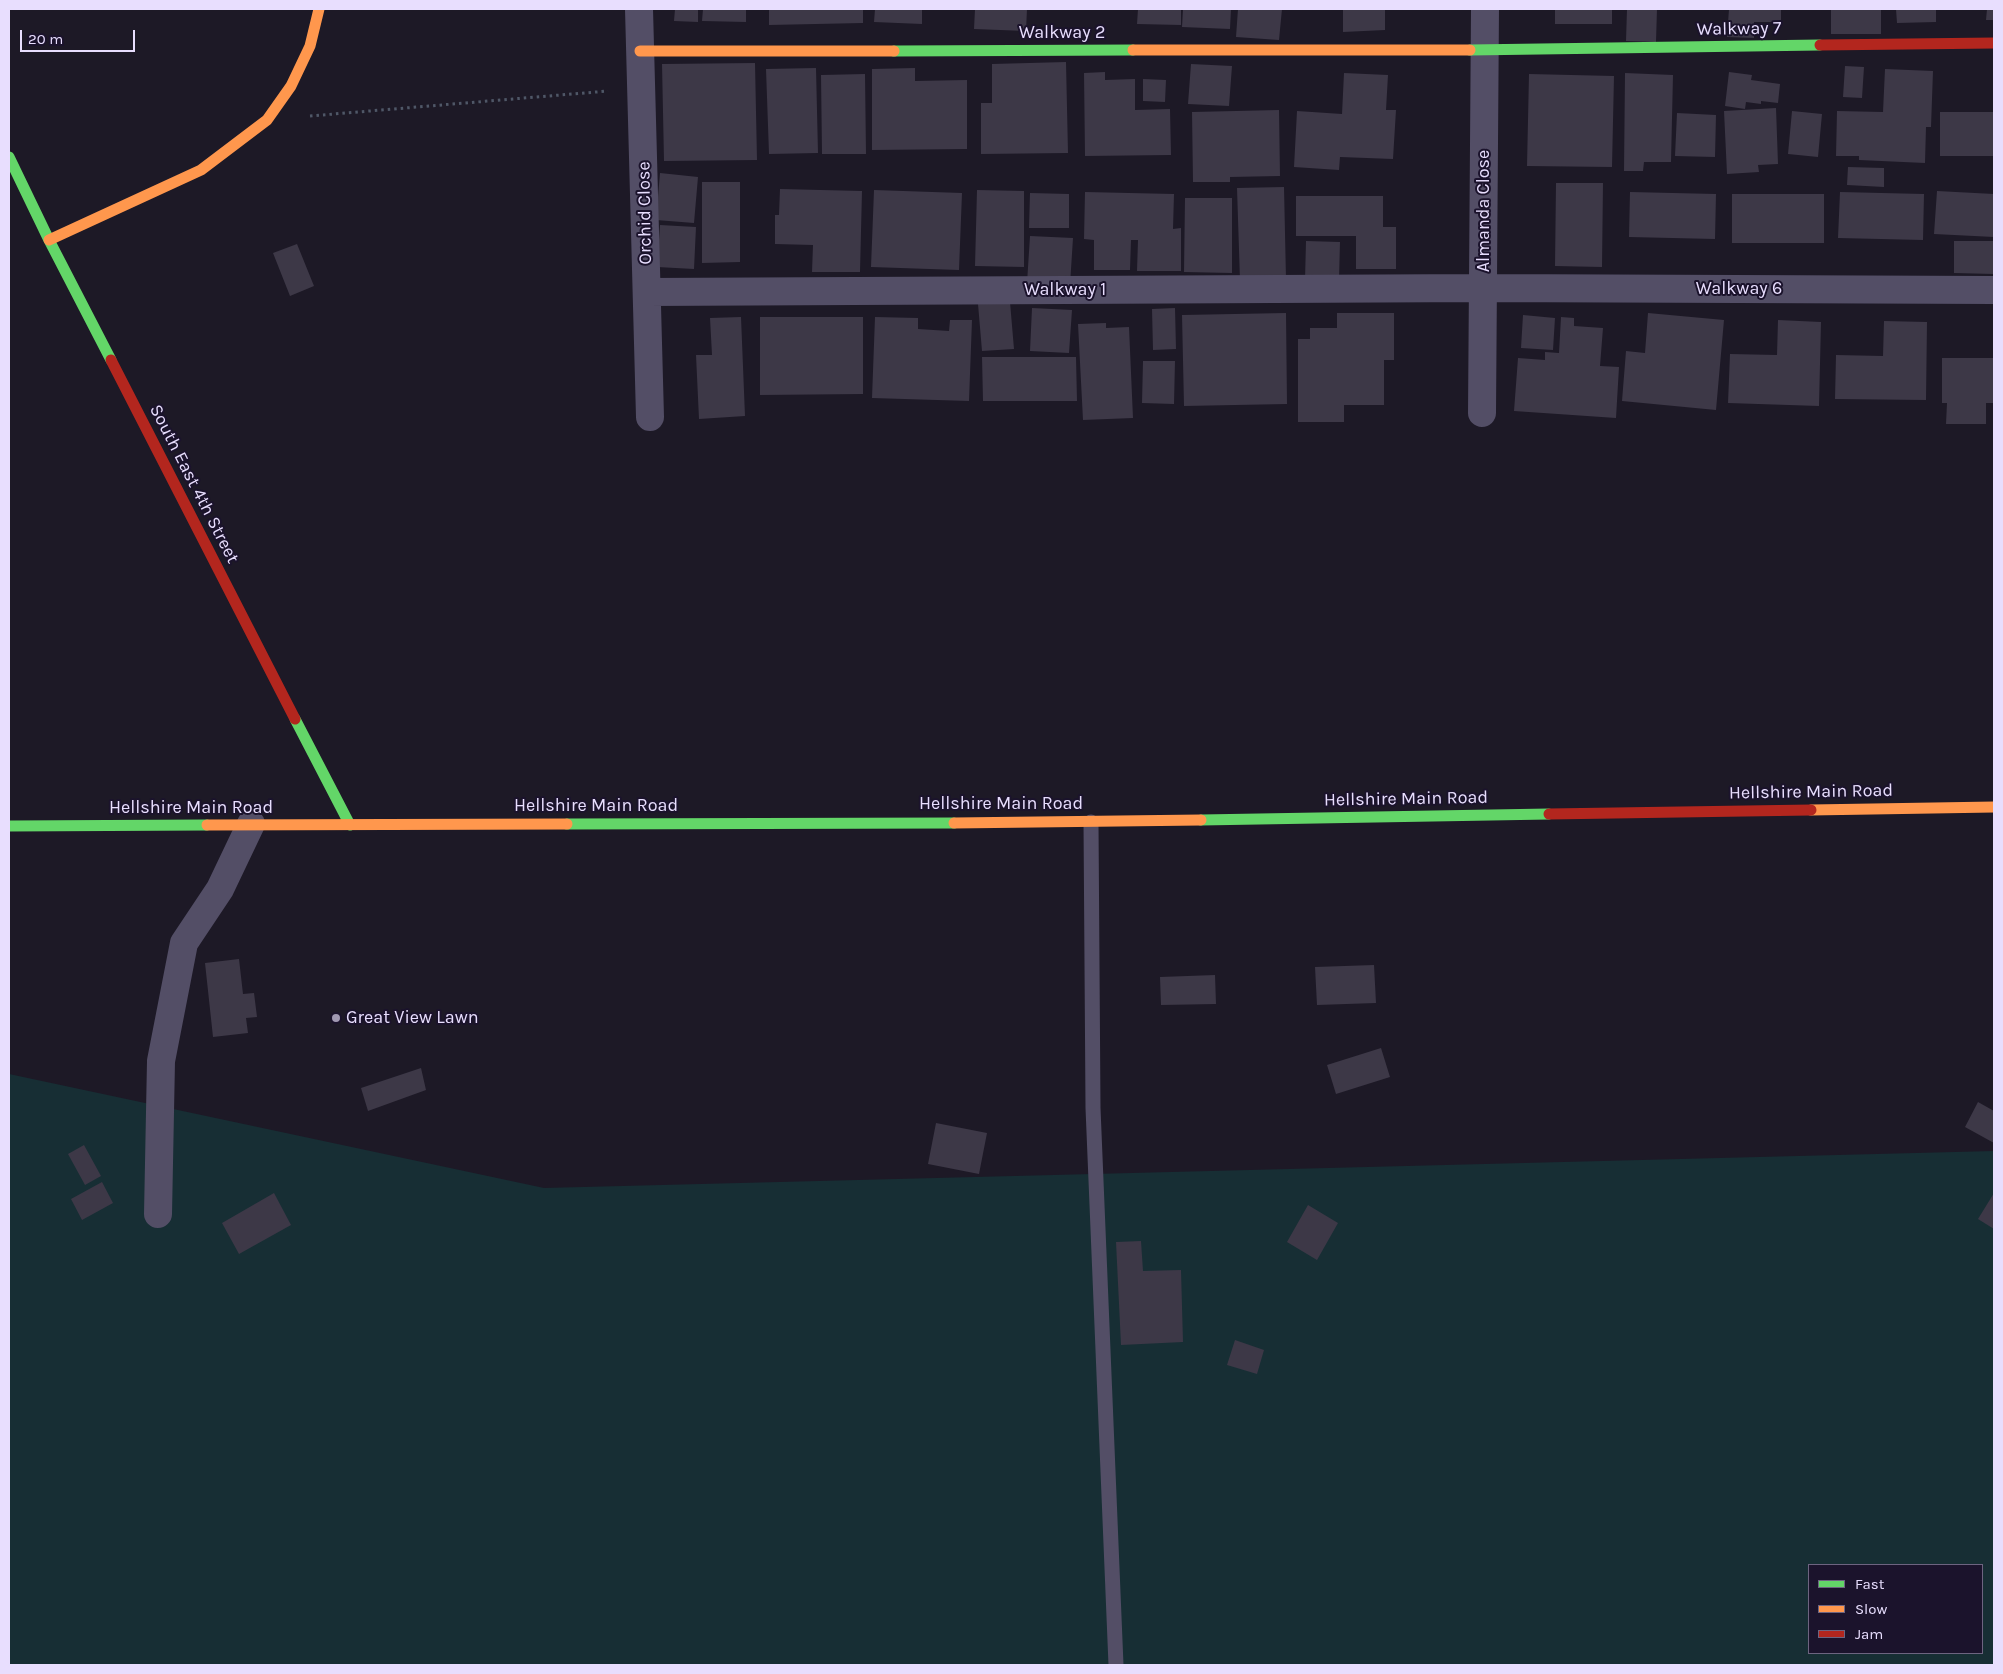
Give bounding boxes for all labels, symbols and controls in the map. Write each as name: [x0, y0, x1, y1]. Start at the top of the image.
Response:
street label: Walkway 7: [1696, 17, 1782, 41]
scale bar: [22, 20, 138, 52]
street label: Walkway 2: [1019, 22, 1105, 44]
text: 20 m: [28, 30, 63, 48]
street label: Almanda Close: [1473, 150, 1495, 272]
street label: Orchid Close: [633, 161, 657, 265]
street label: Walkway 6: [1696, 278, 1782, 300]
street label: Walkway 1: [1024, 279, 1106, 301]
street label: South East 4th Street: [145, 401, 243, 567]
street label: Hellshire Main Road: [1729, 780, 1893, 804]
street label: Hellshire Main Road: [1324, 787, 1488, 811]
street label: Hellshire Main Road: [919, 793, 1083, 815]
street label: Hellshire Main Road: [514, 795, 678, 817]
street label: Hellshire Main Road: [109, 797, 273, 819]
place label: Great View Lawn: [346, 1007, 479, 1029]
marker: Great View Lawn: [330, 1012, 342, 1024]
legend: [1808, 1564, 1983, 1654]
text: Fast: [1855, 1575, 1884, 1593]
text: Slow: [1855, 1600, 1887, 1618]
text: Jam: [1855, 1625, 1883, 1643]

